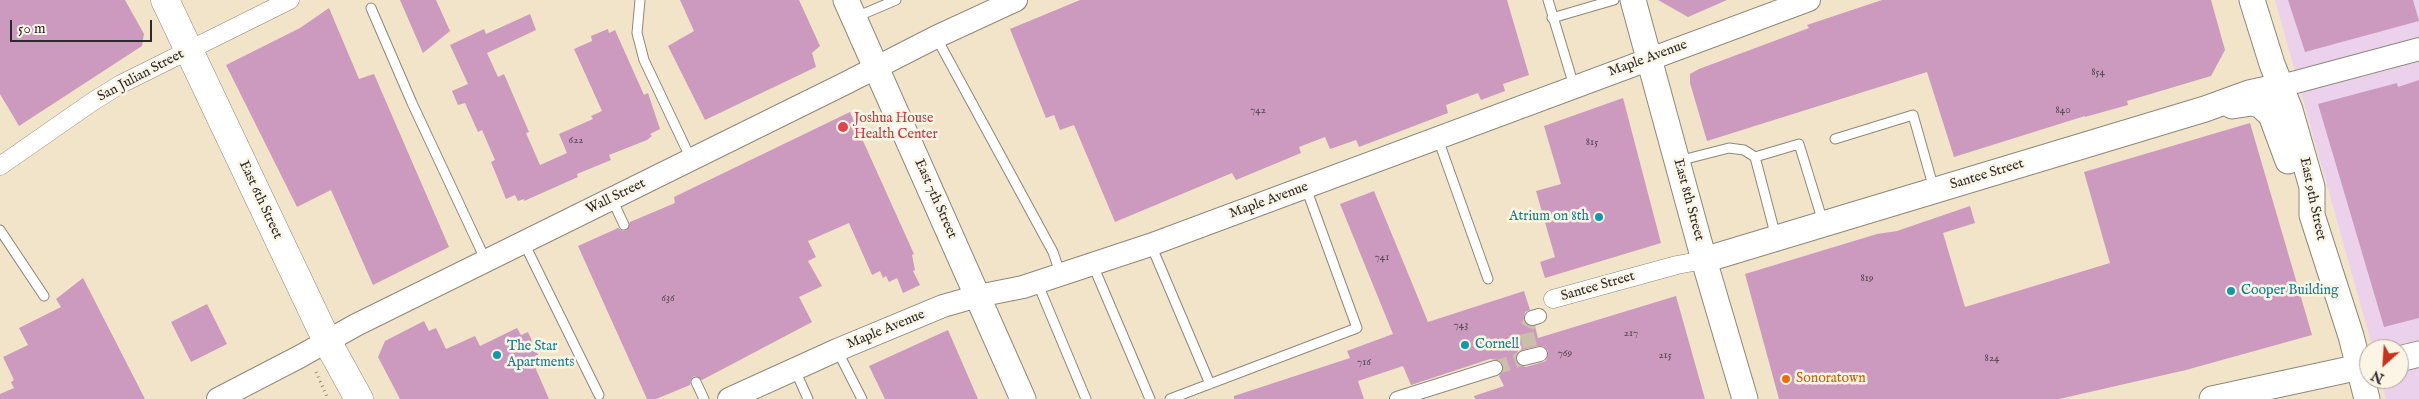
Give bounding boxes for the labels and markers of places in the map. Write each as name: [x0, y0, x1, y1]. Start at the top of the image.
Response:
place label: Joshua House Health Center: [854, 111, 938, 144]
marker: Joshua House Health Center: [836, 120, 850, 134]
place label: Atrium on 8th: [1509, 209, 1589, 225]
marker: Atrium on 8th: [1593, 211, 1605, 223]
place label: Cooper Building: [2241, 283, 2339, 299]
marker: Cooper Building: [2225, 285, 2237, 297]
place label: Cornell: [1475, 337, 1519, 353]
place label: The Star Apartments: [507, 339, 574, 372]
marker: Cornell: [1459, 339, 1471, 351]
marker: The Star Apartments: [491, 349, 503, 361]
place label: Sonoratown: [1796, 371, 1866, 387]
marker: Sonoratown: [1780, 373, 1792, 385]

